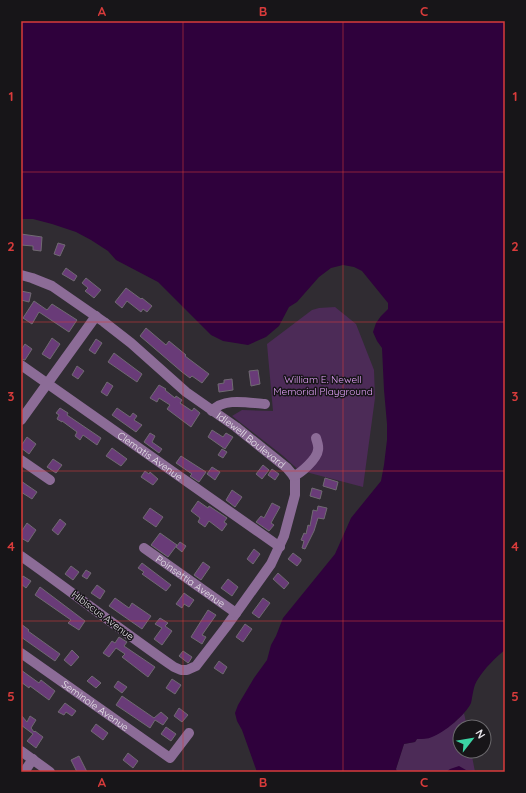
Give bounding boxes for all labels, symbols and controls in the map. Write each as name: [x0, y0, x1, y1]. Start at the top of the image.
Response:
text: A: [98, 3, 107, 19]
text: B: [259, 3, 267, 19]
text: C: [420, 3, 428, 19]
text: 1: [8, 88, 14, 104]
text: 1: [512, 88, 518, 104]
text: 2: [7, 238, 15, 254]
text: 2: [511, 238, 519, 254]
park label: William E. Newell Memorial Playground: [273, 373, 373, 398]
text: 3: [8, 388, 15, 404]
text: 3: [512, 388, 519, 404]
street label: Idlewell Boulevard: [214, 409, 288, 471]
street label: Clematis Avenue: [115, 429, 185, 484]
text: 4: [7, 538, 15, 554]
text: 4: [511, 538, 519, 554]
street label: Poinsettia Avenue: [153, 552, 228, 611]
street label: Hibiscus Avenue: [69, 588, 137, 643]
street label: Seminole Avenue: [59, 678, 132, 734]
text: 5: [7, 688, 15, 704]
text: 5: [511, 688, 519, 704]
north arrow: [452, 719, 492, 759]
text: N: [472, 727, 489, 741]
text: A: [98, 774, 107, 790]
text: B: [259, 774, 267, 790]
text: C: [420, 774, 428, 790]

